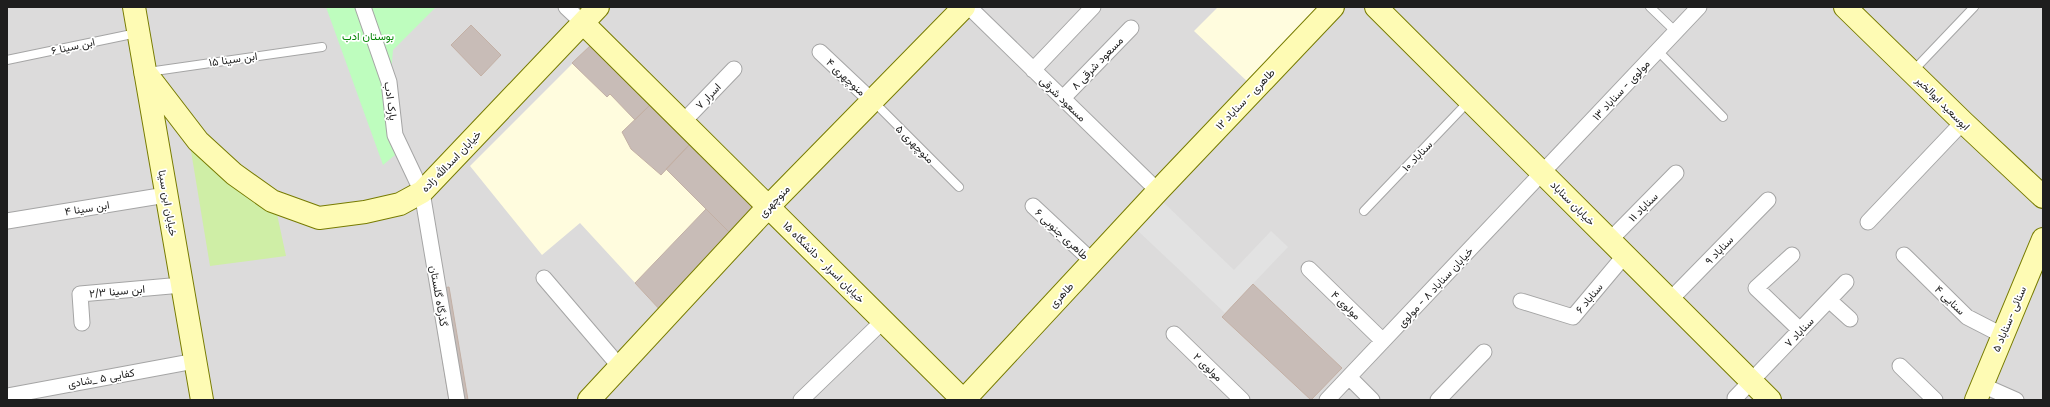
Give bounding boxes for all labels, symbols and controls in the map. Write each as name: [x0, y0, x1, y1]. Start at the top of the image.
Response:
park label: بوستان ادب: [342, 29, 394, 43]
street label: مسعود شرقی ۸: [1068, 33, 1126, 93]
street label: ابن سینا ۶: [50, 35, 96, 57]
street label: ابن سینا ۱۵: [208, 49, 258, 69]
street label: منوچهری ۴: [823, 55, 869, 100]
street label: مولوی - سناباد ۱۳: [1589, 57, 1653, 123]
street label: طاهری - سناباد ۱۲: [1212, 65, 1278, 133]
street label: ابوسعید ابوالخیر: [1912, 72, 1973, 133]
street label: مسعود شرقی: [1037, 73, 1089, 125]
street label: اسرار ۷: [692, 80, 724, 112]
street label: پارک ادب: [380, 81, 401, 122]
street label: منوچهری ۵: [892, 122, 937, 167]
street label: خیابان اسدالله زاده: [418, 127, 484, 195]
street label: سناباد ۱۰: [1399, 137, 1435, 174]
street label: خیابان ابن سینا: [155, 169, 181, 237]
street label: خیابان سناباد: [1548, 178, 1598, 228]
street label: منوچهری: [755, 182, 794, 221]
street label: سناباد ۱۱: [1625, 189, 1661, 225]
street label: ابن سینا ۴: [63, 198, 111, 218]
street label: طاهری جنوبی ۶: [1032, 205, 1092, 263]
street label: خیابان اسرار - دانشگاه ۱۵: [780, 218, 868, 306]
street label: سناباد ۹: [1702, 232, 1736, 267]
street label: خیابان سناباد ۸ - مولوی: [1394, 244, 1476, 330]
street label: گذرگاه گلستان: [427, 264, 451, 328]
street label: طاهری: [1046, 279, 1076, 311]
street label: سناباد ۶: [1572, 280, 1606, 316]
street label: ابن سینا ۲/۳: [88, 282, 146, 300]
street label: سنایی ۴: [1932, 282, 1968, 318]
street label: سنائی -سناباد ۵: [1989, 284, 2029, 354]
street label: مولوی ۴: [1328, 287, 1364, 323]
street label: سناباد ۷: [1781, 314, 1817, 350]
street label: مولوی ۲: [1190, 350, 1226, 384]
street label: کفایی ۵ _شادی: [66, 365, 136, 391]

